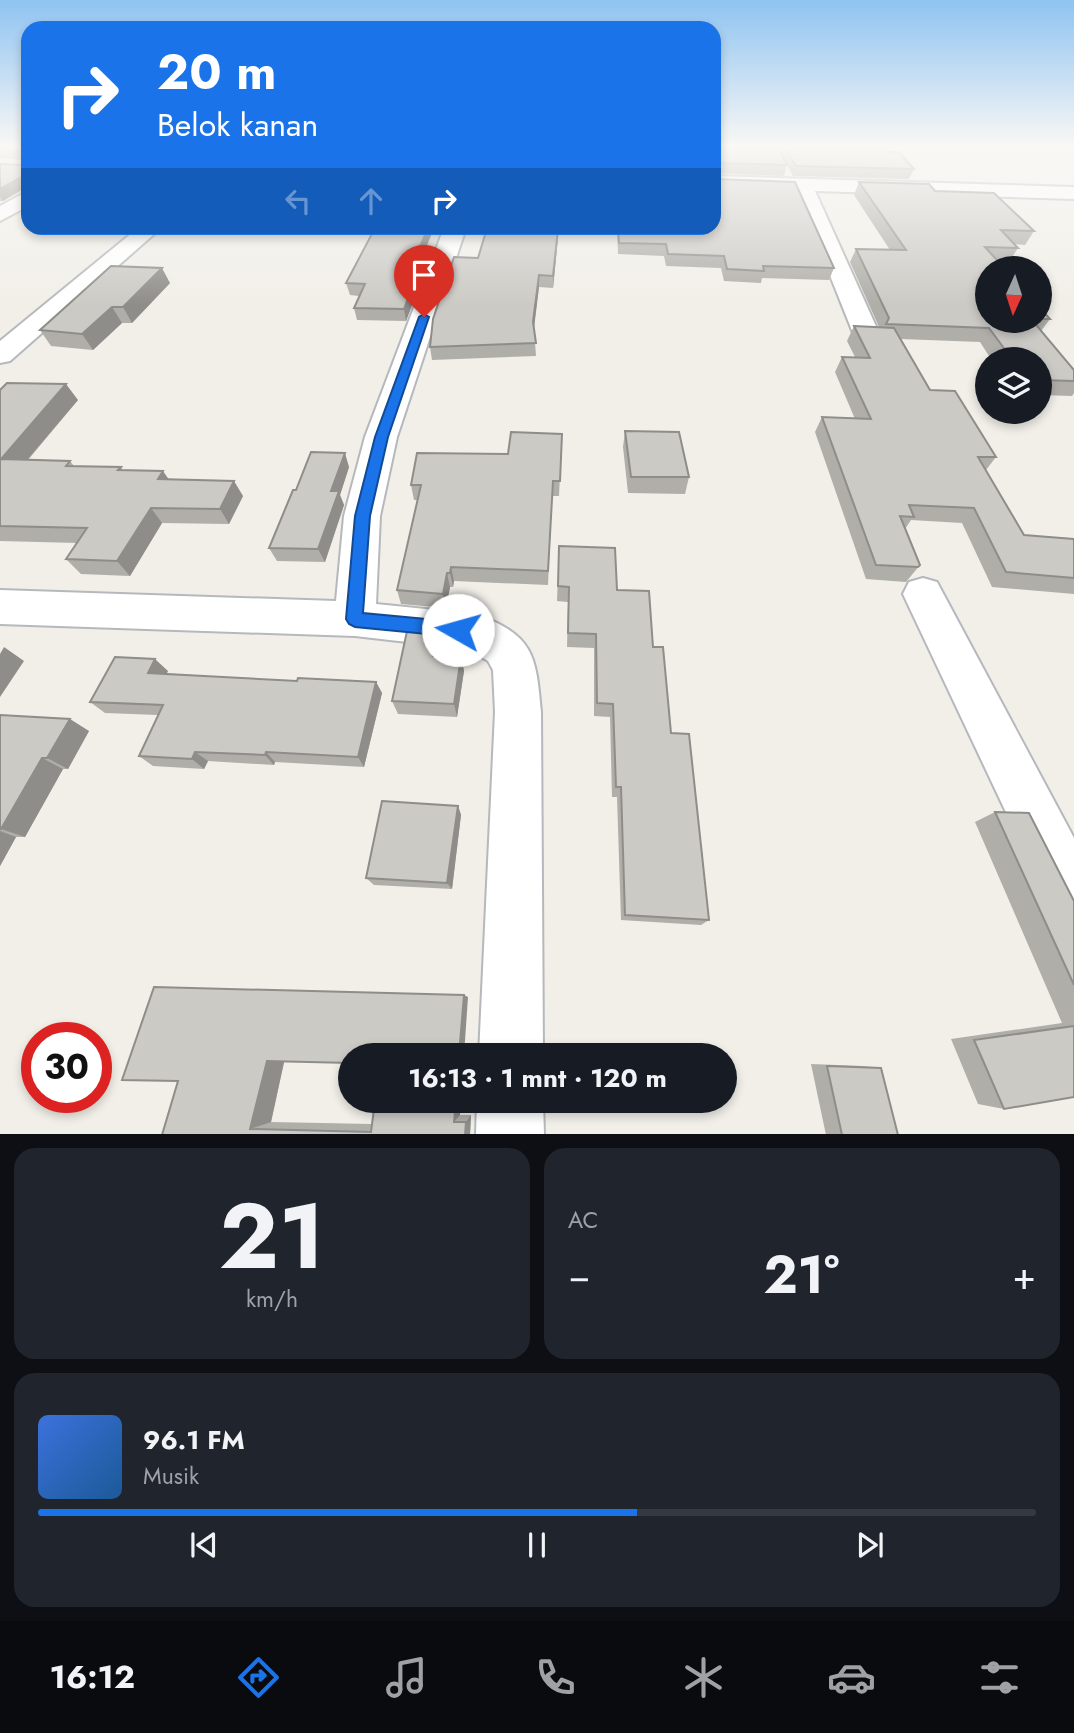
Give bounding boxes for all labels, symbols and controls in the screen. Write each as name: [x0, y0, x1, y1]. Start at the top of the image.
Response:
text: 20 m: [157, 37, 276, 107]
icon: right: [42, 49, 133, 140]
text: Belok kanan: [157, 102, 318, 148]
icon: left: [279, 182, 317, 220]
icon: ahead: [352, 182, 390, 220]
icon: right: [425, 182, 463, 220]
pin: [394, 245, 454, 317]
icon: arrive: [405, 256, 443, 294]
north arrow: [975, 256, 1052, 332]
map controls: [975, 256, 1052, 424]
button: layers: [975, 347, 1052, 424]
position arrow: [421, 593, 495, 667]
speed limit sign: 30: [21, 1022, 112, 1113]
text: 16:13 · 1 mnt · 120 m: [408, 1059, 667, 1097]
text: 21: [219, 1171, 325, 1302]
text: AC: [568, 1203, 598, 1237]
text: 21°: [764, 1237, 840, 1313]
text: −: [568, 1248, 590, 1303]
text: +: [1013, 1248, 1036, 1303]
text: km/h: [246, 1282, 298, 1316]
text: 96.1 FM: [143, 1421, 245, 1459]
text: Musik: [143, 1459, 199, 1493]
icon: previous: [185, 1526, 223, 1564]
icon: pause: [518, 1526, 556, 1564]
icon: next: [851, 1526, 889, 1564]
icon: directions: [234, 1653, 283, 1702]
icon: music: [382, 1653, 431, 1702]
icon: phone: [531, 1653, 580, 1702]
icon: climate: [679, 1653, 728, 1702]
icon: car: [827, 1653, 876, 1702]
icon: filters: [975, 1653, 1024, 1702]
text: 16:12: [50, 1654, 135, 1700]

